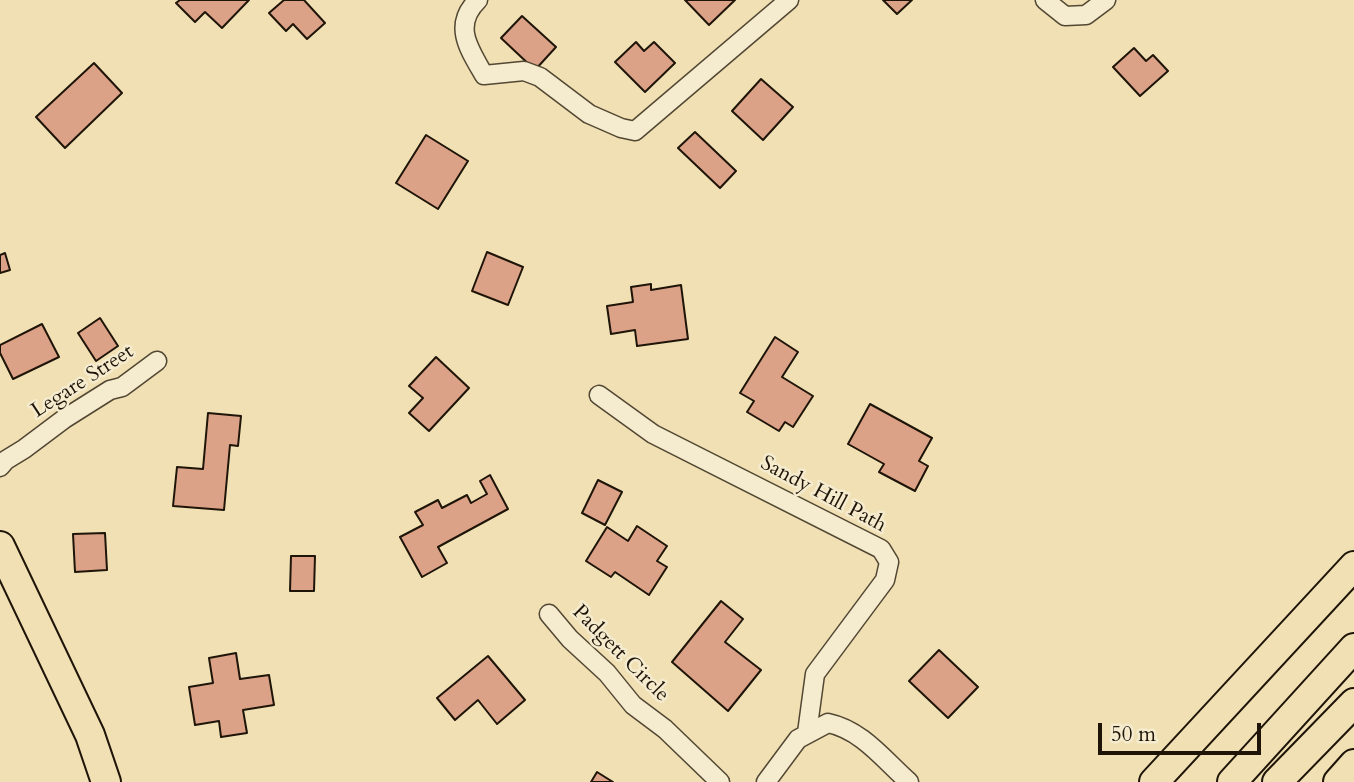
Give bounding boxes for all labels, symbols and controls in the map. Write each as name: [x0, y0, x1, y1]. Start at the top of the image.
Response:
street label: Legare Street: [27, 340, 139, 424]
street label: Sandy Hill Path: [756, 451, 890, 539]
street label: Padgett Circle: [566, 600, 674, 708]
scale bar: [1102, 708, 1265, 752]
text: 50 m: [1111, 720, 1156, 749]

